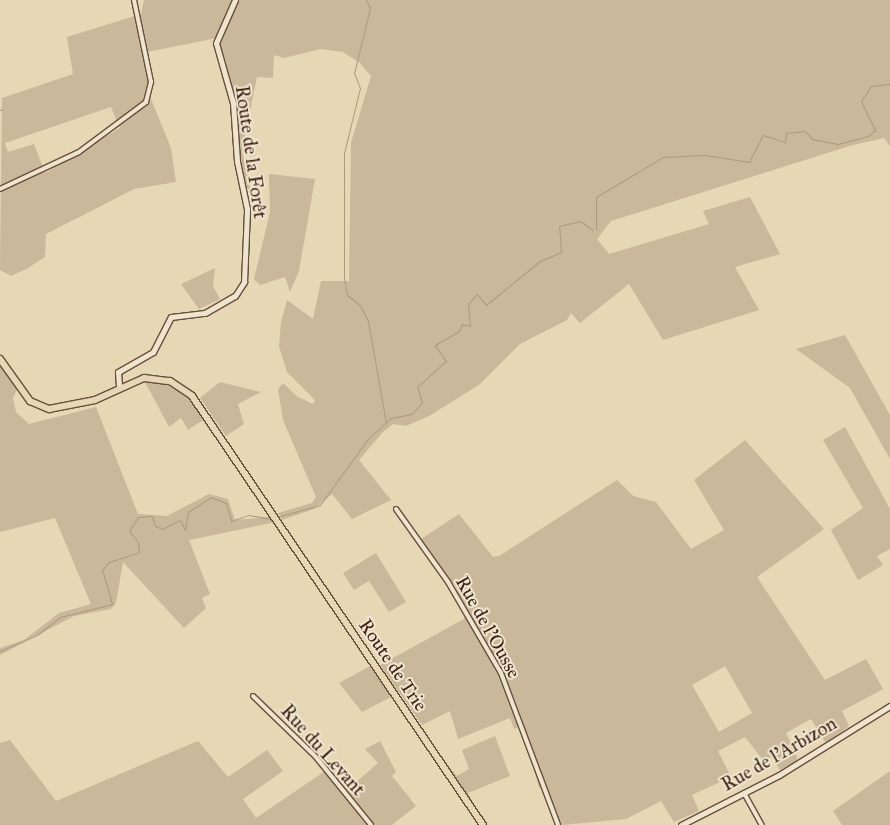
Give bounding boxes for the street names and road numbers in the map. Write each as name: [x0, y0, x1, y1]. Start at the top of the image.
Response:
street label: Route de la Forêt: [230, 84, 272, 220]
street label: Rue de l'Ousse: [451, 572, 525, 682]
street label: Route de Trie: [354, 615, 432, 715]
street label: Rue du Levant: [276, 700, 370, 800]
street label: Rue de l'Arbizon: [717, 712, 841, 796]

